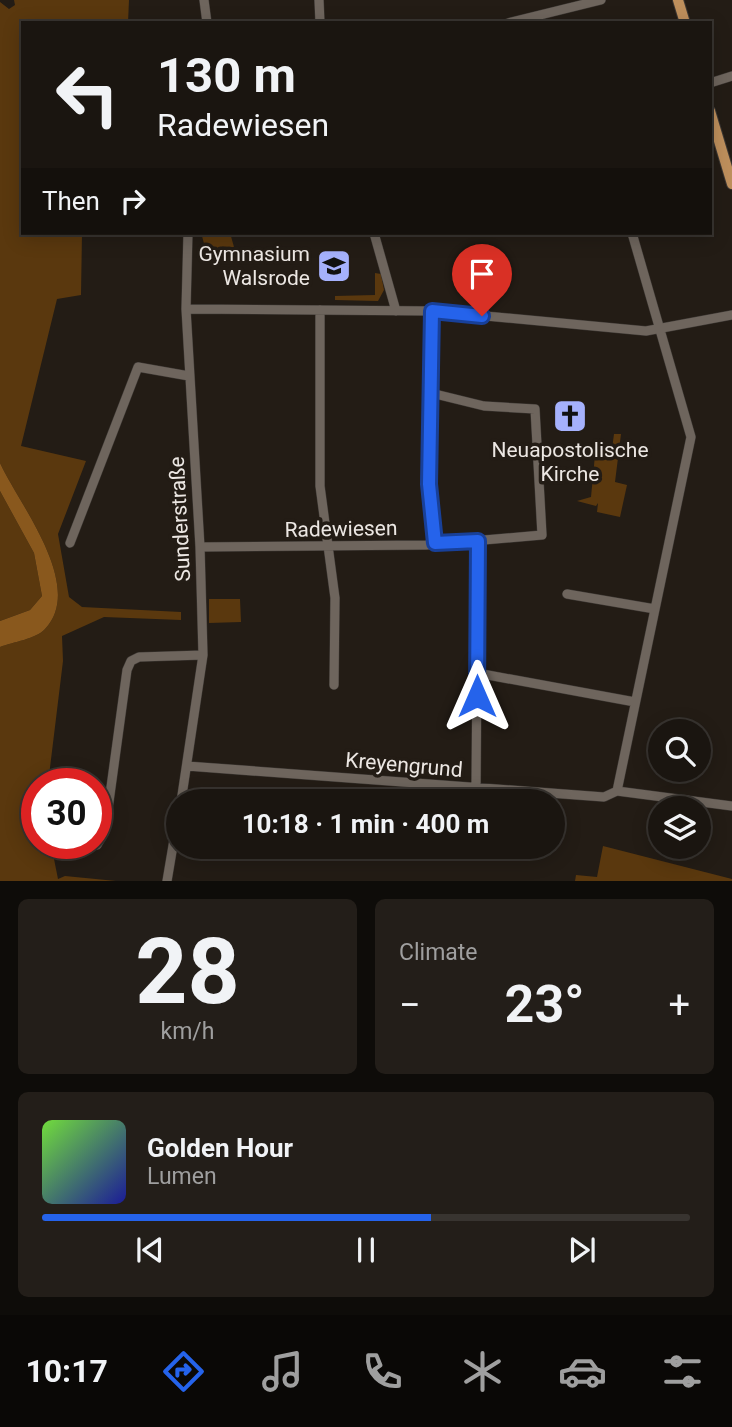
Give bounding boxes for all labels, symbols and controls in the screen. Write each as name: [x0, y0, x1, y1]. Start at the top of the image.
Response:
text: 130 m: [157, 47, 296, 104]
icon: left: [42, 49, 133, 140]
text: Radewiesen: [157, 106, 329, 144]
icon: right: [114, 182, 152, 220]
text: Then: [42, 186, 100, 216]
place label: Gymnasium Walsrode: [198, 242, 310, 290]
pin: [452, 244, 512, 316]
school or university icon: Gymnasium Walsrode: [315, 247, 353, 285]
icon: arrive: [463, 255, 501, 293]
church icon: Neuapostolische Kirche: [551, 397, 589, 435]
place label: Neuapostolische Kirche: [491, 438, 649, 486]
street label: Sunderstraße: [165, 456, 195, 582]
street label: Radewiesen: [284, 516, 398, 542]
position arrow: [440, 659, 514, 733]
map controls: [648, 719, 711, 859]
button: search: [648, 719, 711, 782]
street label: Kreyengrund: [344, 748, 464, 782]
speed limit sign: 30: [21, 768, 112, 859]
button: layers: [648, 796, 711, 859]
text: 10:18 · 1 min · 400 m: [242, 809, 489, 839]
text: 28: [135, 919, 240, 1025]
text: Climate: [399, 939, 478, 966]
text: 23°: [505, 974, 585, 1035]
text: −: [399, 983, 421, 1027]
text: +: [668, 983, 690, 1027]
text: km/h: [161, 1018, 215, 1045]
text: Golden Hour: [147, 1133, 293, 1163]
text: Lumen: [147, 1163, 217, 1190]
icon: previous: [131, 1231, 169, 1269]
icon: pause: [347, 1231, 385, 1269]
icon: next: [563, 1231, 601, 1269]
icon: directions: [159, 1347, 208, 1396]
icon: music: [258, 1347, 307, 1396]
icon: phone: [358, 1347, 407, 1396]
icon: climate: [458, 1347, 507, 1396]
icon: car: [558, 1347, 607, 1396]
icon: filters: [658, 1347, 707, 1396]
text: 10:17: [25, 1352, 108, 1390]

